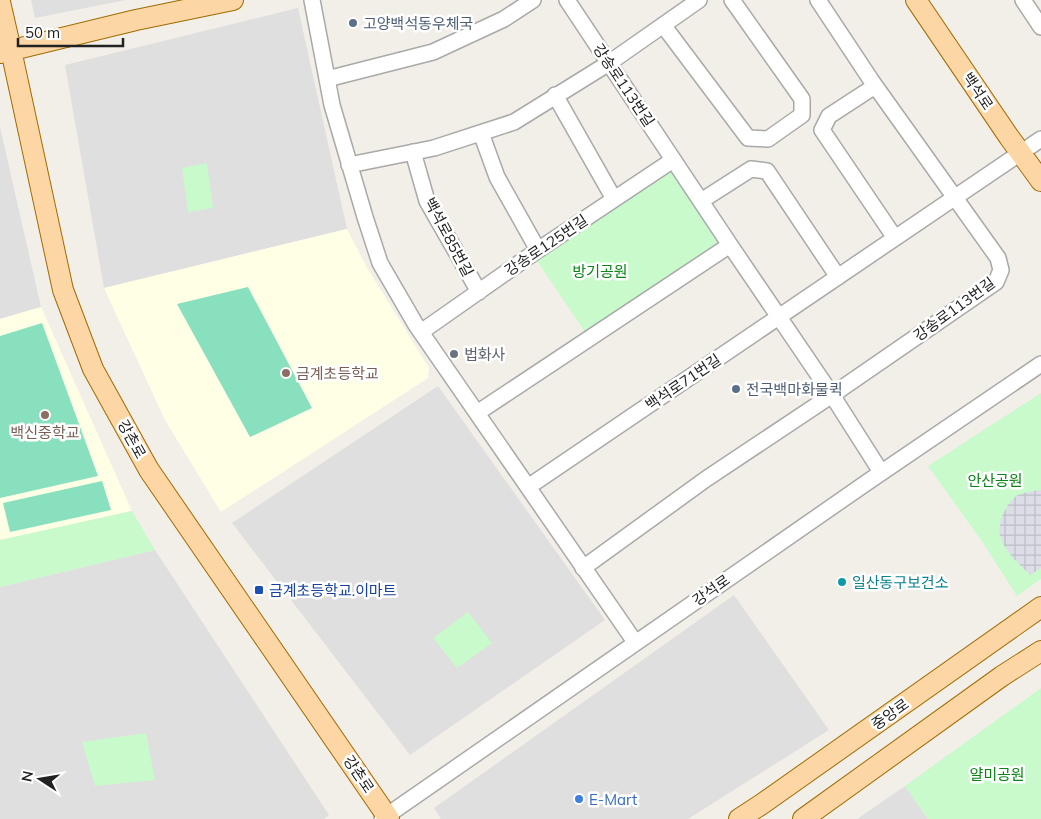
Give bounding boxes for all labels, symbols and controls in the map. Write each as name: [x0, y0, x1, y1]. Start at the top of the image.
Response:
place label: 고양백석동우체국: [363, 14, 473, 33]
scale bar: [18, 15, 122, 47]
marker: 고양백석동우체국: [347, 17, 359, 29]
text: 50 m: [25, 23, 60, 42]
street label: 강송로113번길: [589, 40, 659, 130]
street label: 백석로: [959, 69, 997, 113]
street label: 백석로85번길: [420, 194, 478, 280]
street label: 강송로125번길: [501, 210, 591, 280]
park label: 방기공원: [572, 262, 628, 281]
street label: 강송로113번길: [910, 273, 998, 345]
place label: 법화사: [464, 345, 506, 364]
marker: 법화사: [448, 348, 460, 360]
street label: 백석로71번길: [642, 350, 724, 414]
place label: 금계초등학교: [296, 364, 379, 383]
marker: 금계초등학교: [280, 367, 292, 379]
place label: 전국백마화물퀵: [746, 380, 843, 399]
marker: 전국백마화물퀵: [730, 383, 742, 395]
marker: 백신중학교: [39, 409, 51, 421]
street label: 강촌로: [114, 416, 150, 462]
place label: 백신중학교: [10, 423, 80, 442]
park label: 안산공원: [967, 471, 1023, 490]
street label: 강석로: [689, 570, 733, 610]
place label: 일산동구보건소: [852, 573, 949, 592]
marker: 일산동구보건소: [836, 576, 848, 588]
place label: 금계초등학교.이마트: [269, 581, 397, 600]
marker: 금계초등학교.이마트: [253, 584, 265, 596]
street label: 중앙로: [868, 694, 912, 734]
street label: 강촌로: [340, 752, 378, 796]
north arrow: [15, 754, 65, 804]
park label: 얄미공원: [969, 765, 1025, 784]
text: N: [17, 769, 37, 783]
place label: E-Mart: [589, 790, 637, 809]
marker: E-Mart: [573, 793, 585, 805]

